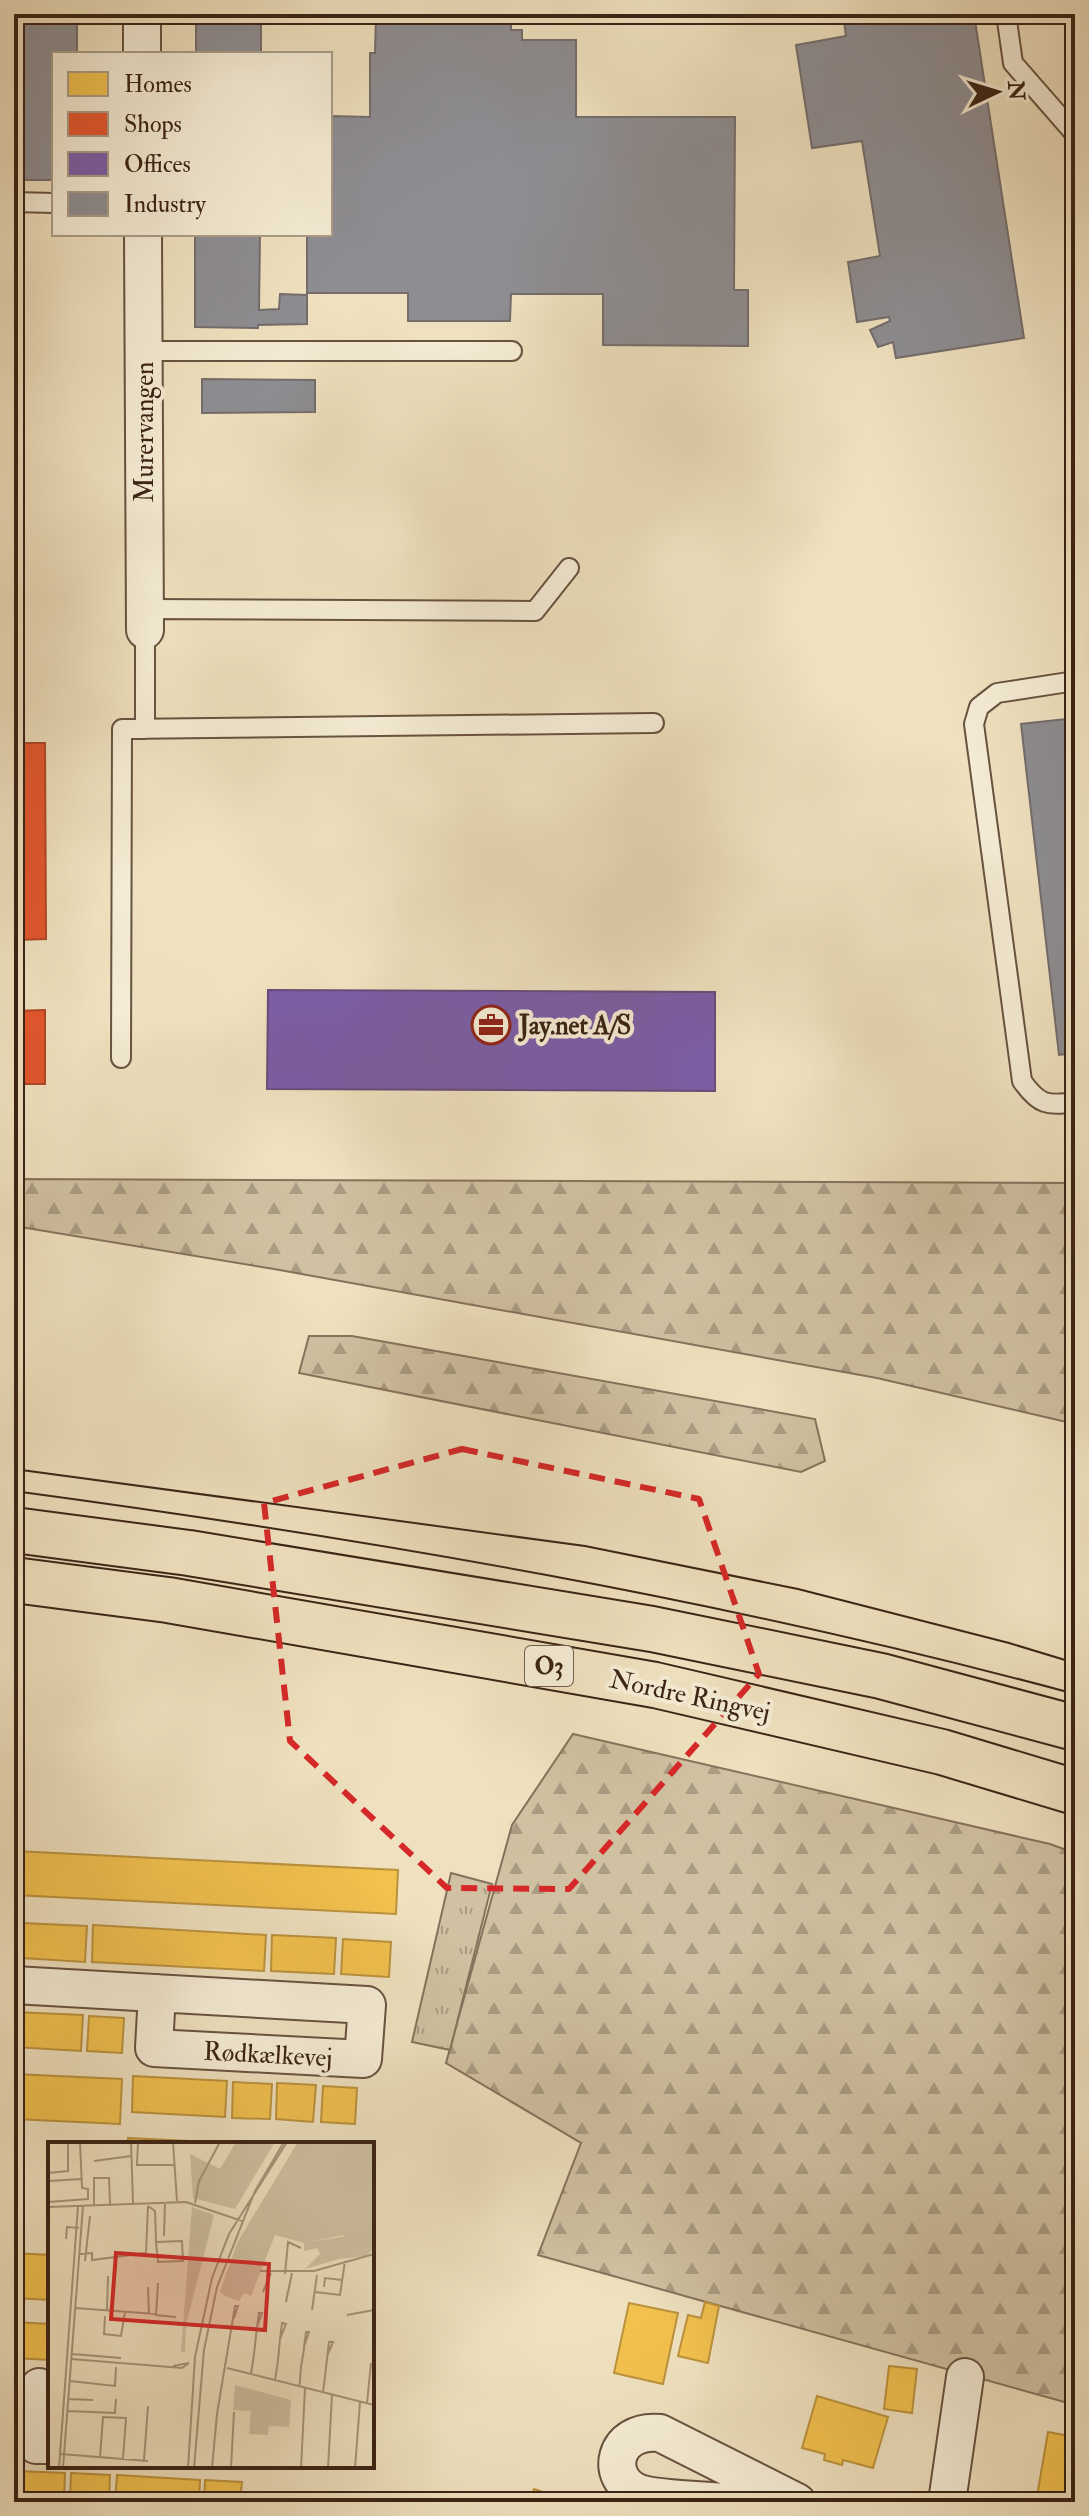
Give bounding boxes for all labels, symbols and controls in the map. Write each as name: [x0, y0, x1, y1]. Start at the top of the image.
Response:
legend: [52, 52, 332, 236]
north arrow: [957, 52, 1037, 132]
text: Homes: [124, 69, 192, 100]
text: N: [1001, 79, 1031, 102]
text: Shops: [124, 109, 182, 140]
text: Offices: [124, 149, 191, 180]
text: Industry: [124, 189, 206, 220]
street label: Murervangen: [129, 362, 161, 502]
office icon: Jay.net A/S: [470, 1004, 512, 1046]
place label: Jay.net A/S: [517, 1010, 631, 1043]
road number: O3: [525, 1646, 573, 1686]
street label: Nordre Ringvej: [606, 1663, 773, 1729]
street label: Rødkælkevej: [203, 2036, 333, 2074]
inset map: [48, 2142, 374, 2468]

